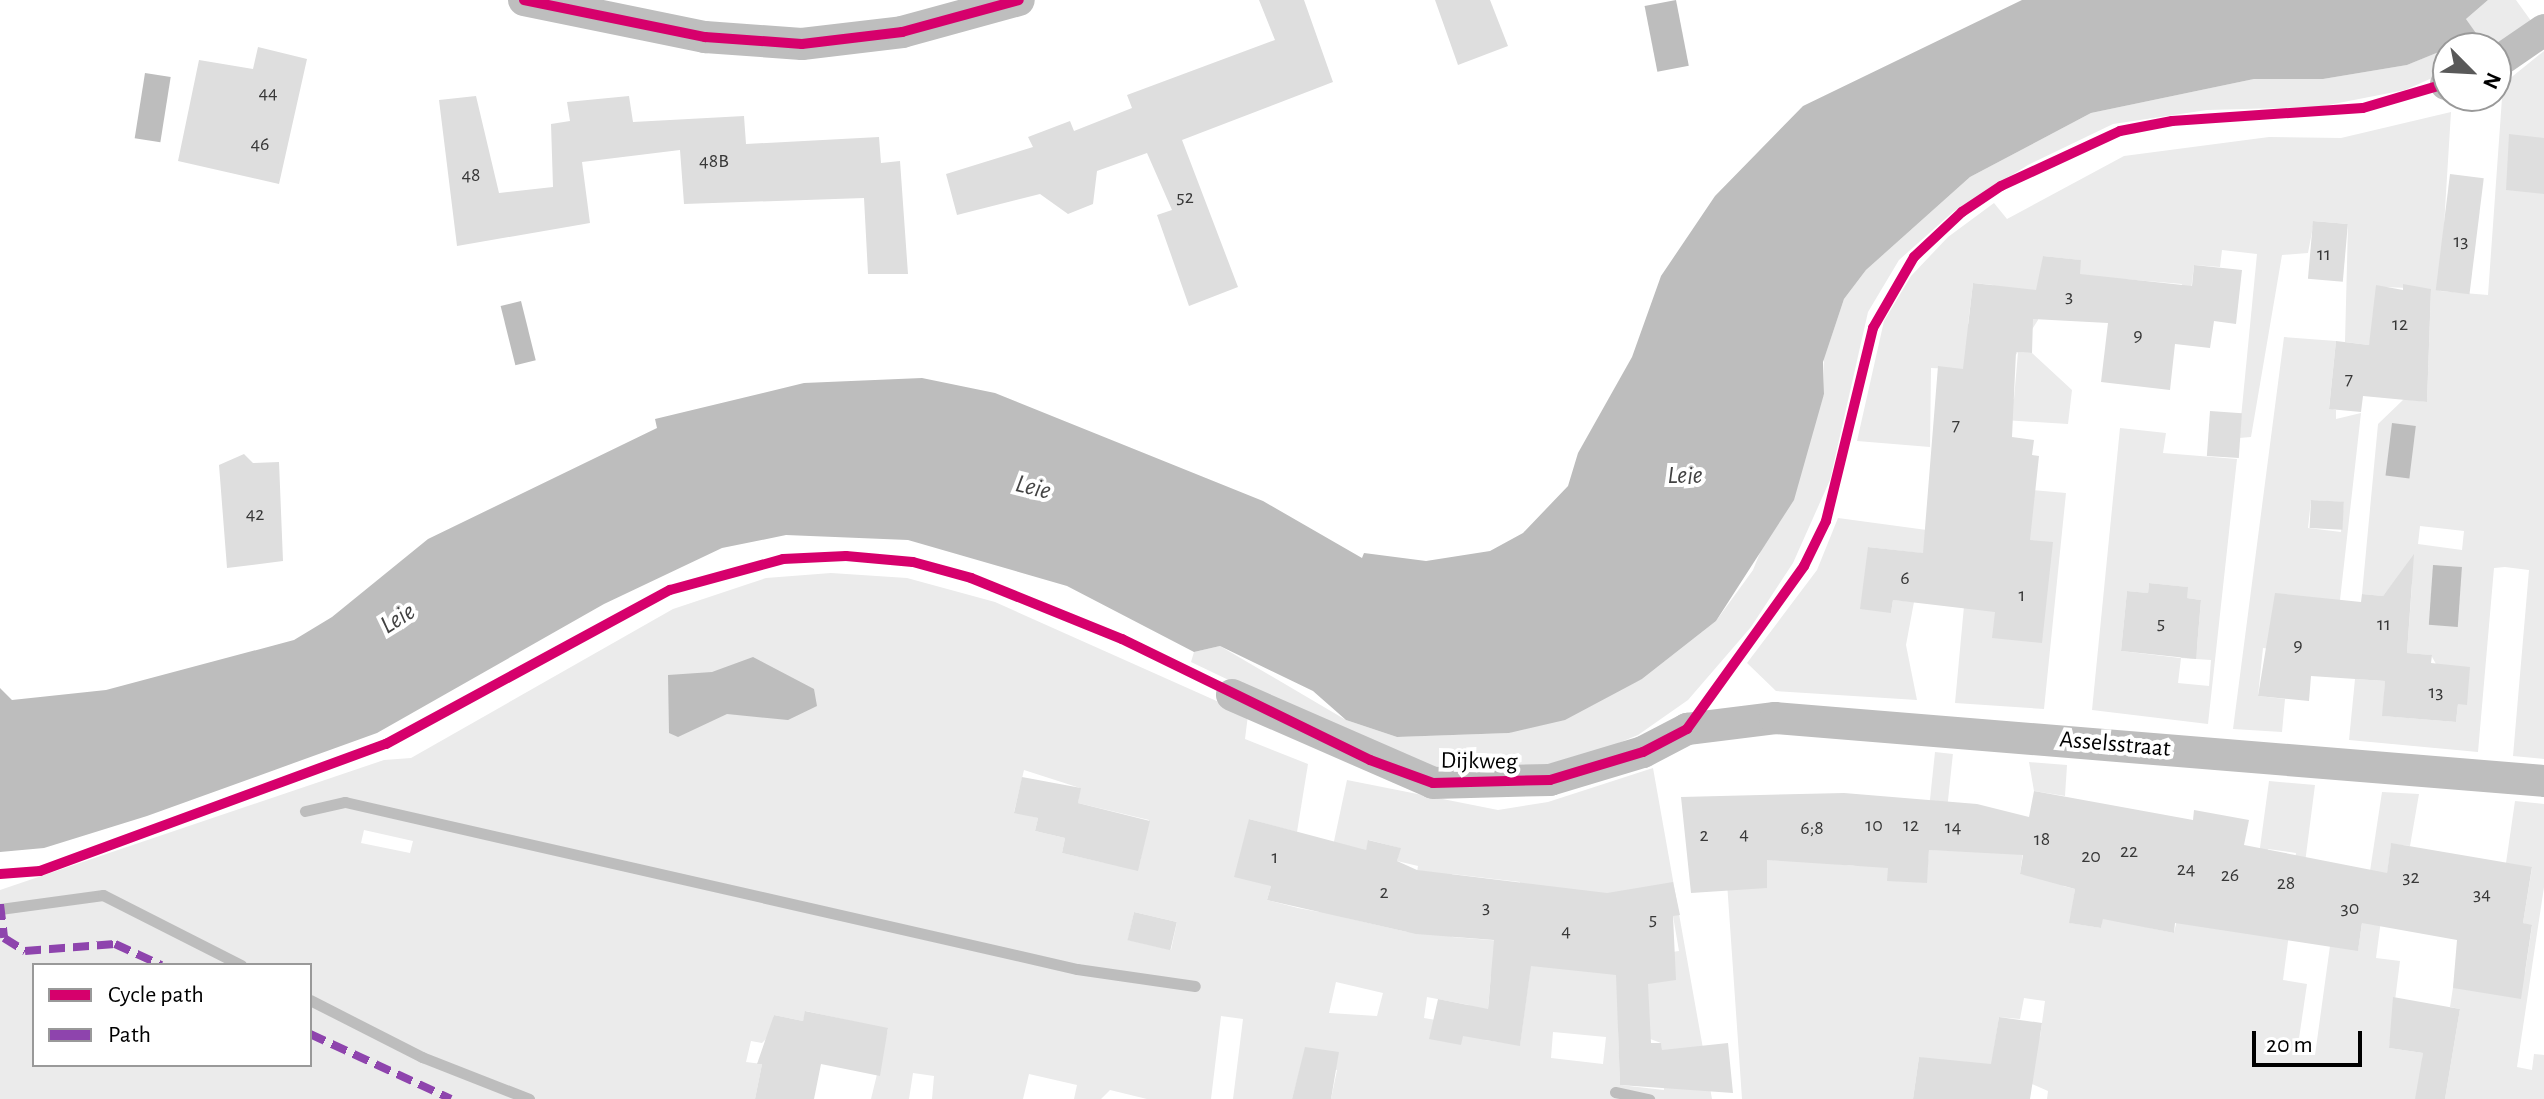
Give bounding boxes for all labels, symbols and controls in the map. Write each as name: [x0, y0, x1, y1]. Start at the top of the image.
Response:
north arrow: [2432, 32, 2512, 112]
text: N: [2479, 69, 2505, 92]
house number: 44: [258, 81, 278, 105]
house number: 46: [250, 132, 270, 156]
house number: 48B: [699, 149, 729, 173]
house number: 48: [461, 163, 481, 187]
house number: 52: [1176, 185, 1194, 209]
house number: 13: [2453, 229, 2469, 253]
house number: 11: [2317, 242, 2331, 266]
house number: 3: [2065, 284, 2073, 308]
house number: 12: [2392, 312, 2408, 336]
house number: 9: [2133, 323, 2143, 347]
house number: 7: [2345, 367, 2353, 391]
house number: 7: [1952, 413, 1960, 437]
water label: Leie: [1667, 460, 1703, 492]
water label: Leie: [1012, 469, 1054, 507]
house number: 42: [246, 502, 264, 526]
house number: 6: [1900, 566, 1910, 590]
house number: 1: [2019, 583, 2025, 607]
water label: Leie: [375, 596, 421, 642]
house number: 5: [2157, 611, 2165, 635]
house number: 11: [2377, 612, 2391, 636]
house number: 9: [2293, 633, 2303, 657]
house number: 13: [2428, 680, 2444, 704]
street label: Asselsstraat: [2058, 726, 2172, 764]
street label: Dijkweg: [1440, 747, 1518, 777]
house number: 10: [1865, 813, 1883, 837]
house number: 12: [1903, 813, 1919, 837]
house number: 14: [1945, 815, 1961, 839]
house number: 6;8: [1800, 816, 1824, 840]
house number: 4: [1739, 822, 1749, 846]
house number: 2: [1699, 823, 1709, 847]
house number: 18: [2034, 827, 2050, 851]
house number: 22: [2120, 839, 2138, 863]
house number: 20: [2081, 844, 2101, 868]
house number: 1: [1272, 845, 1278, 869]
house number: 24: [2177, 857, 2195, 881]
house number: 26: [2221, 863, 2239, 887]
house number: 32: [2402, 865, 2420, 889]
house number: 28: [2277, 871, 2295, 895]
house number: 2: [1379, 880, 1389, 904]
house number: 34: [2473, 882, 2491, 906]
house number: 3: [1482, 895, 1490, 919]
house number: 30: [2341, 896, 2359, 920]
house number: 5: [1649, 907, 1657, 931]
house number: 4: [1561, 919, 1571, 943]
legend: [32, 963, 312, 1067]
text: Cycle path: [108, 983, 204, 1007]
scale bar: [2256, 1015, 2366, 1065]
text: Path: [108, 1023, 151, 1047]
text: 20 m: [2266, 1033, 2313, 1057]

